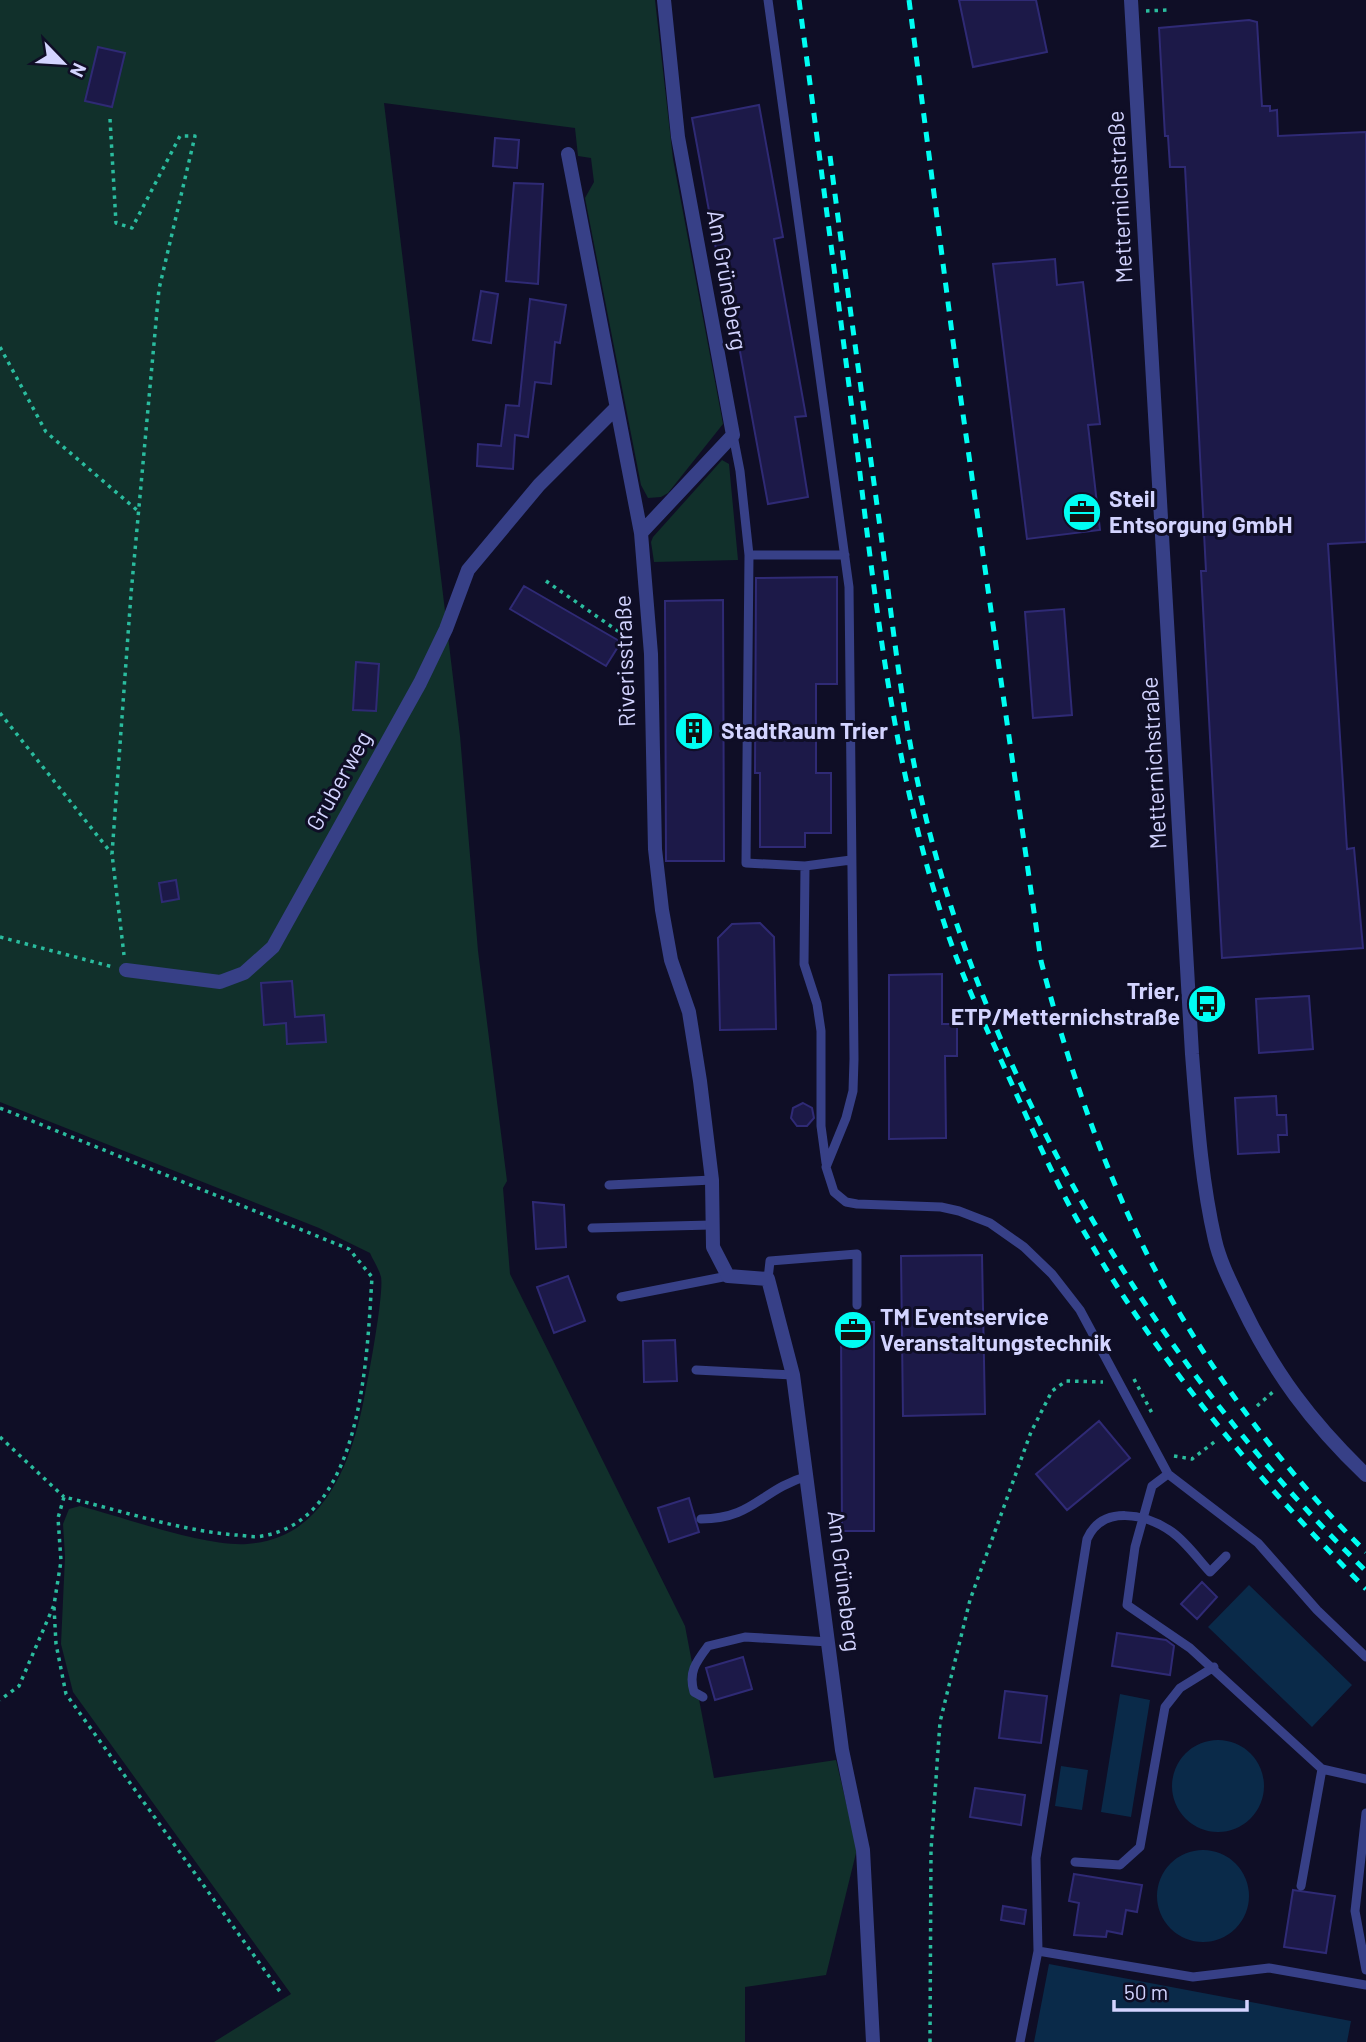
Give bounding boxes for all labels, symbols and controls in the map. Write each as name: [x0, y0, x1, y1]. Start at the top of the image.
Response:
north arrow: [28, 28, 98, 98]
text: N: [66, 60, 92, 81]
street label: Metternichstraße: [1100, 110, 1138, 284]
street label: Am Grüneberg: [702, 207, 754, 352]
place label: Steil Entsorgung GmbH: [1109, 484, 1292, 538]
office icon: Steil Entsorgung GmbH: [1061, 491, 1103, 533]
street label: Riverisstraße: [608, 594, 640, 728]
street label: Metternichstraße: [1134, 676, 1172, 850]
building icon: StadtRaum Trier: [673, 710, 715, 752]
place label: StadtRaum Trier: [721, 716, 888, 744]
street label: Gruberweg: [299, 726, 377, 835]
place label: Trier, ETP/Metternichstraße: [951, 976, 1180, 1030]
bus stop icon: Trier, ETP/Metternichstraße: [1186, 983, 1228, 1025]
place label: TM Eventservice Veranstaltungstechnik: [880, 1302, 1112, 1356]
office icon: TM Eventservice Veranstaltungstechnik: [832, 1309, 874, 1351]
street label: Am Grüneberg: [822, 1509, 868, 1653]
scale bar: [1114, 1968, 1247, 2012]
text: 50 m: [1124, 1979, 1168, 2004]

